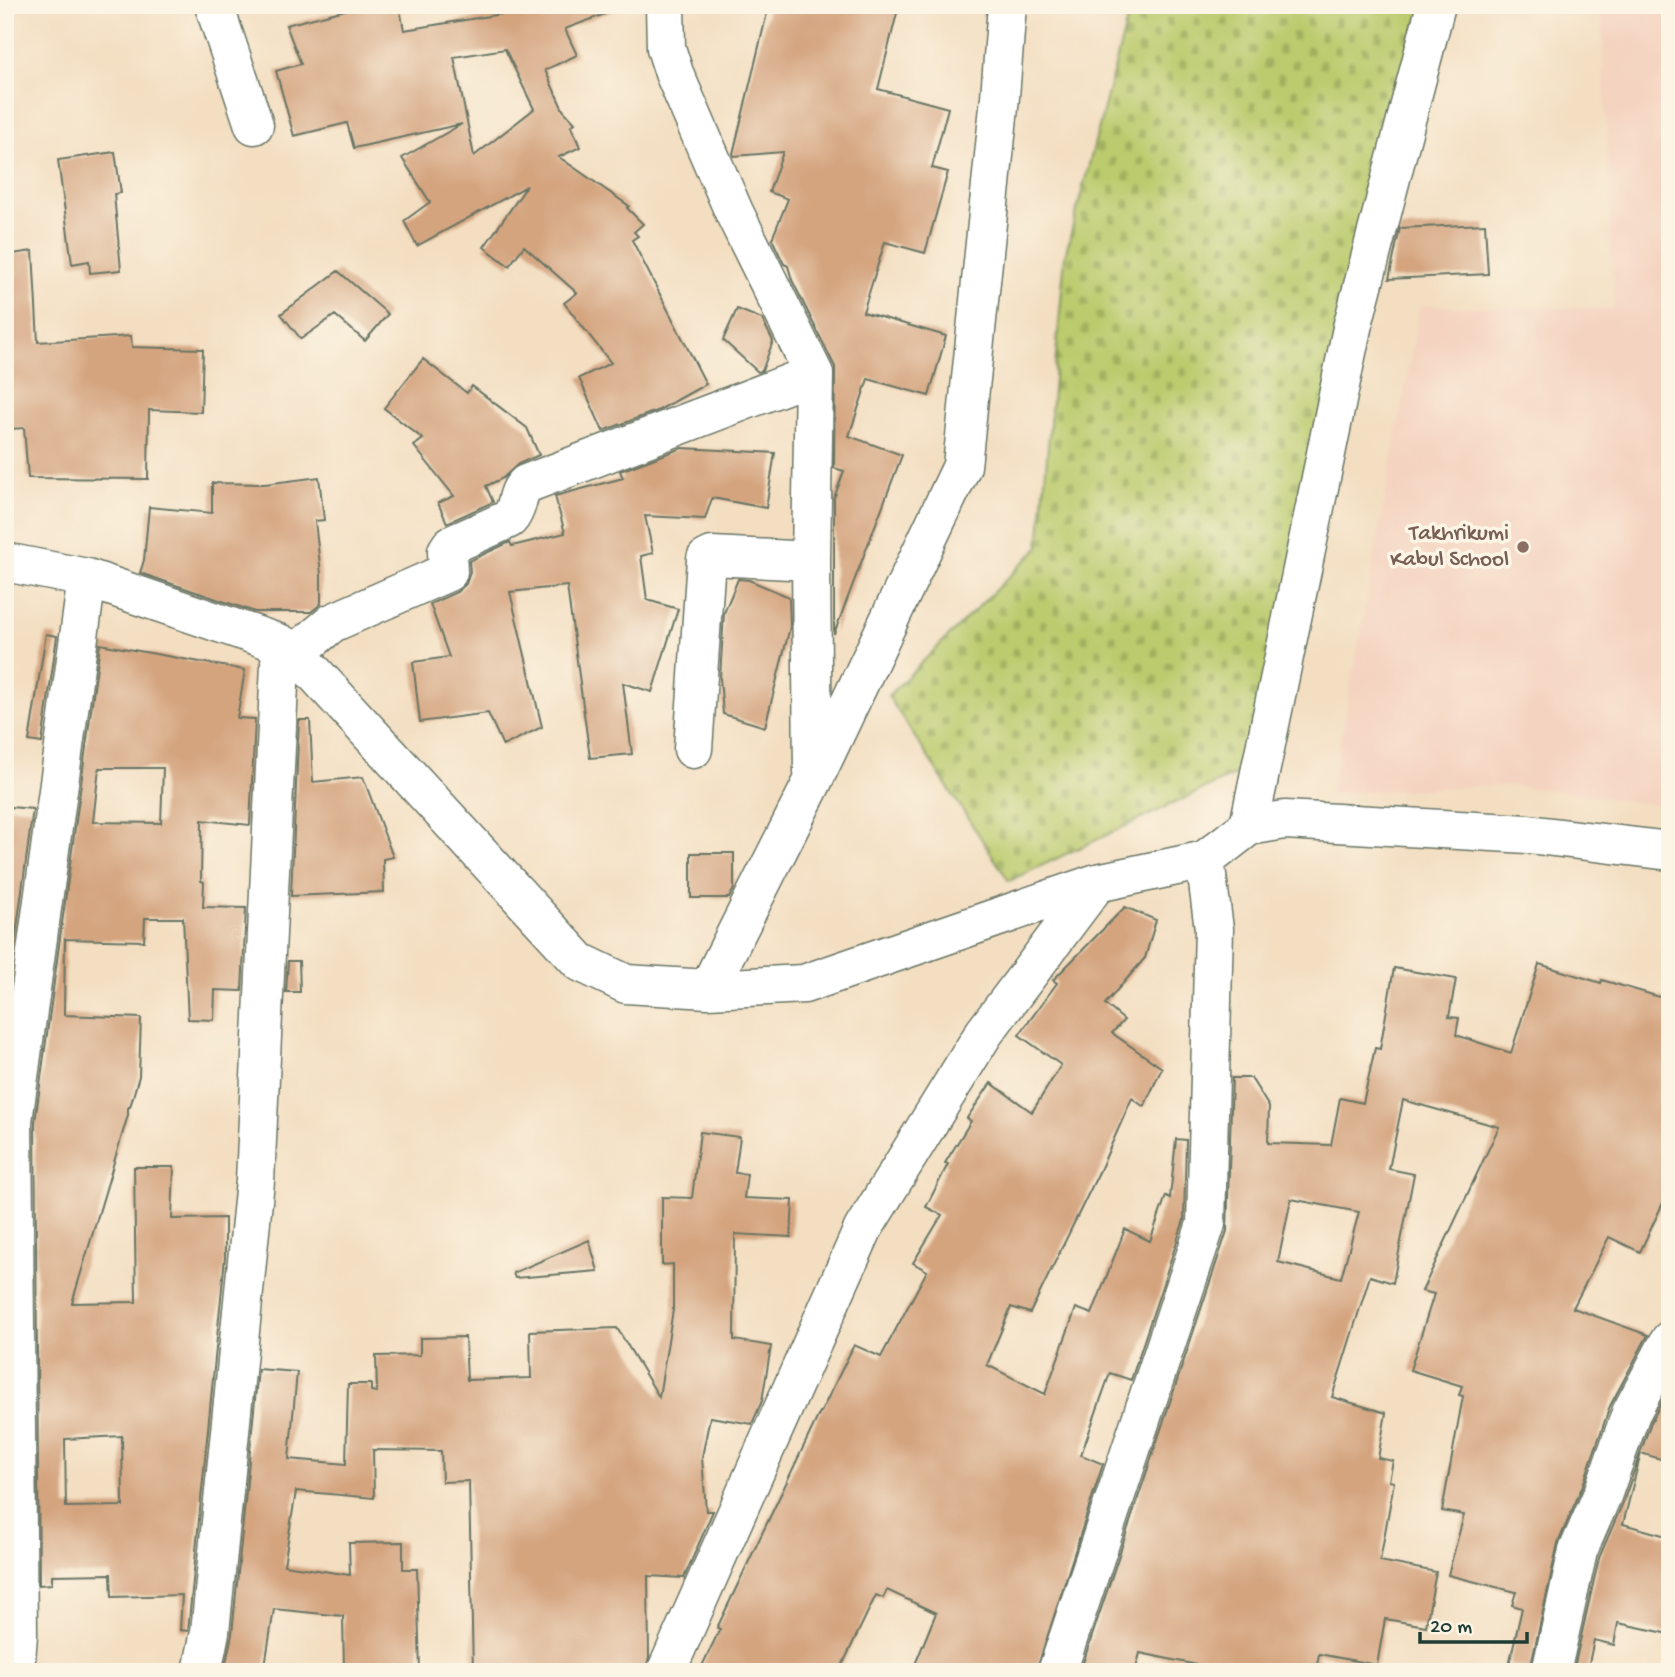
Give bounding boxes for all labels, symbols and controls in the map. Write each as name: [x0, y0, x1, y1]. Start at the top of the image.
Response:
place label: Takhrikumi Kabul School: [1390, 521, 1509, 574]
marker: Takhrikumi Kabul School: [1515, 539, 1531, 555]
scale bar: [1420, 1600, 1526, 1644]
text: 20 m: [1430, 1616, 1472, 1641]

